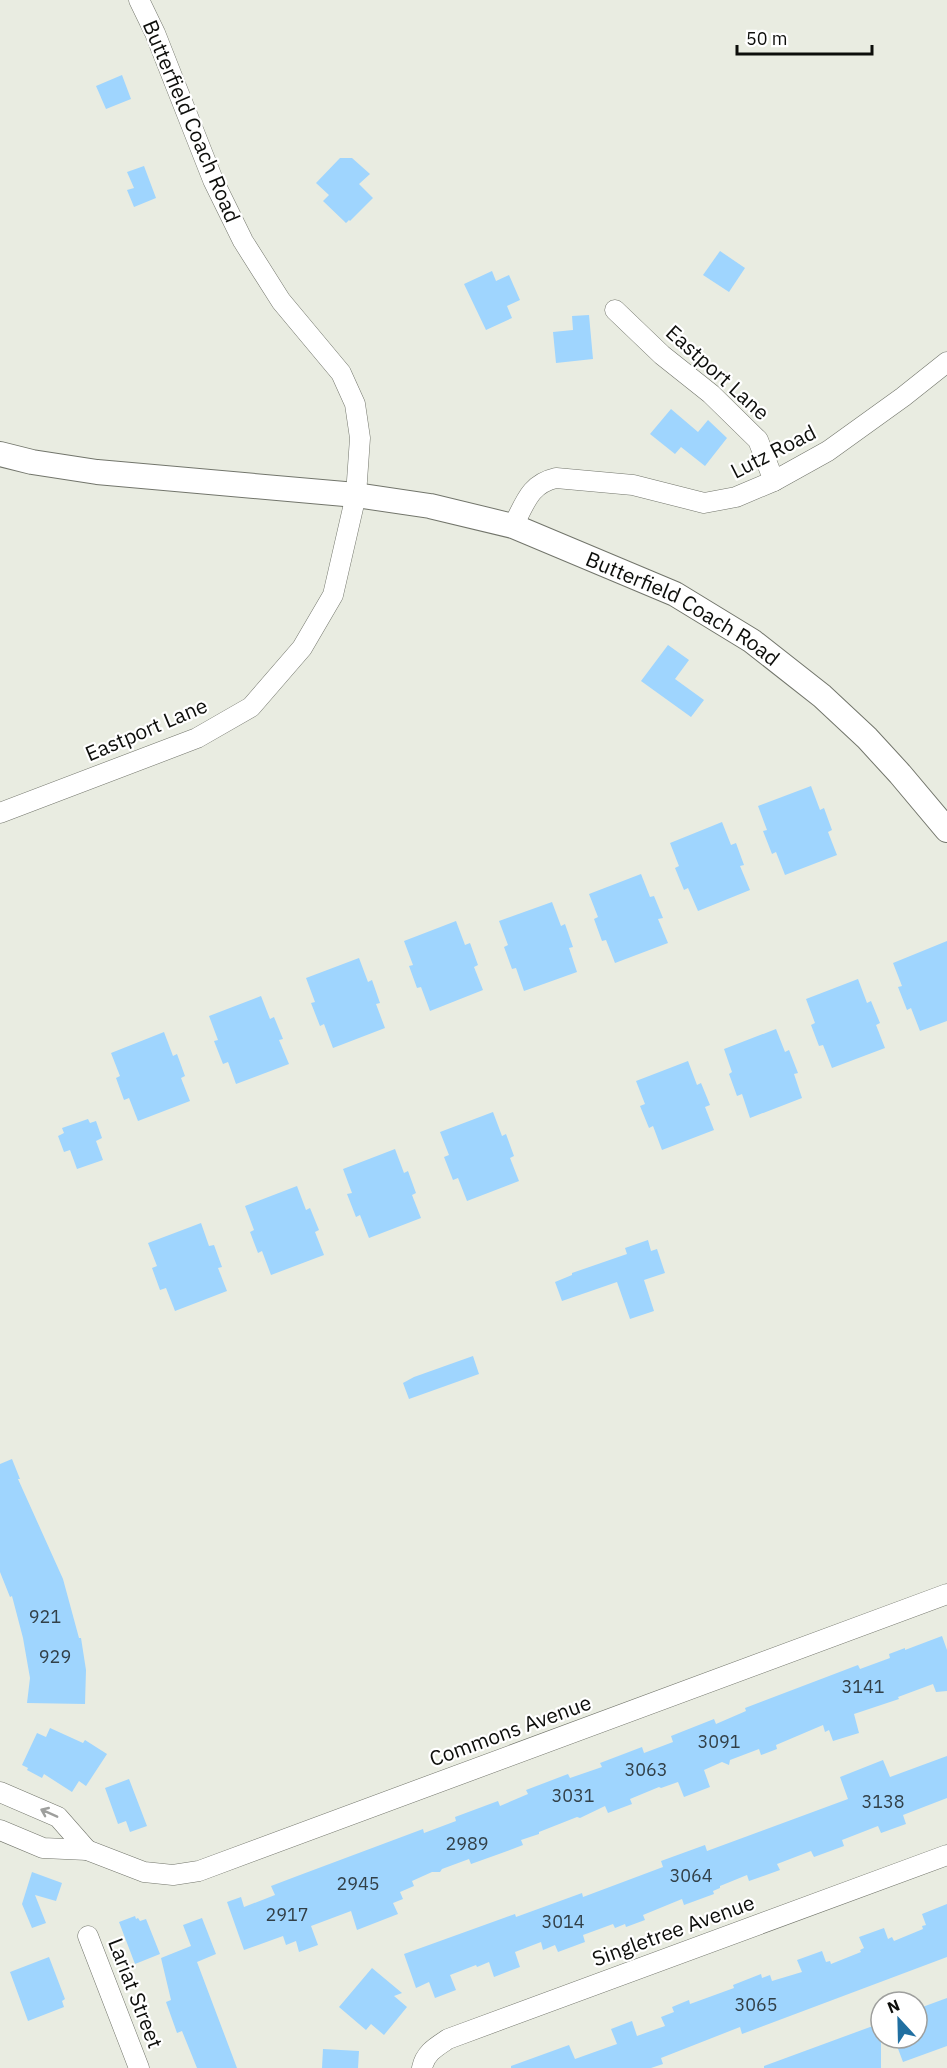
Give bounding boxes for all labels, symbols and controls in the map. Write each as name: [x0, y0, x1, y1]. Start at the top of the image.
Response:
street label: Butterfield Coach Road: [137, 15, 247, 227]
scale bar: [737, 18, 872, 56]
text: 50 m: [746, 27, 788, 50]
street label: Eastport Lane: [660, 318, 776, 426]
street label: Lutz Road: [725, 418, 821, 484]
street label: Butterfield Coach Road: [582, 544, 786, 672]
street label: Eastport Lane: [81, 691, 211, 767]
house number: 921: [29, 1605, 61, 1628]
house number: 929: [39, 1645, 71, 1668]
house number: 3141: [841, 1675, 885, 1698]
street label: Commons Avenue: [425, 1688, 595, 1772]
house number: 3091: [697, 1730, 741, 1753]
house number: 3063: [624, 1758, 668, 1781]
house number: 3031: [551, 1784, 595, 1807]
house number: 3138: [861, 1790, 905, 1813]
one-way arrow: [41, 1807, 59, 1818]
house number: 2989: [445, 1832, 489, 1855]
house number: 3064: [669, 1864, 713, 1887]
house number: 2945: [336, 1872, 380, 1895]
street label: Singletree Avenue: [588, 1888, 758, 1972]
house number: 2917: [265, 1903, 309, 1926]
house number: 3014: [541, 1910, 585, 1933]
street label: Lariat Street: [102, 1934, 170, 2052]
north arrow: [869, 1990, 929, 2050]
house number: 3065: [734, 1993, 778, 2016]
text: N: [884, 1995, 903, 2018]

